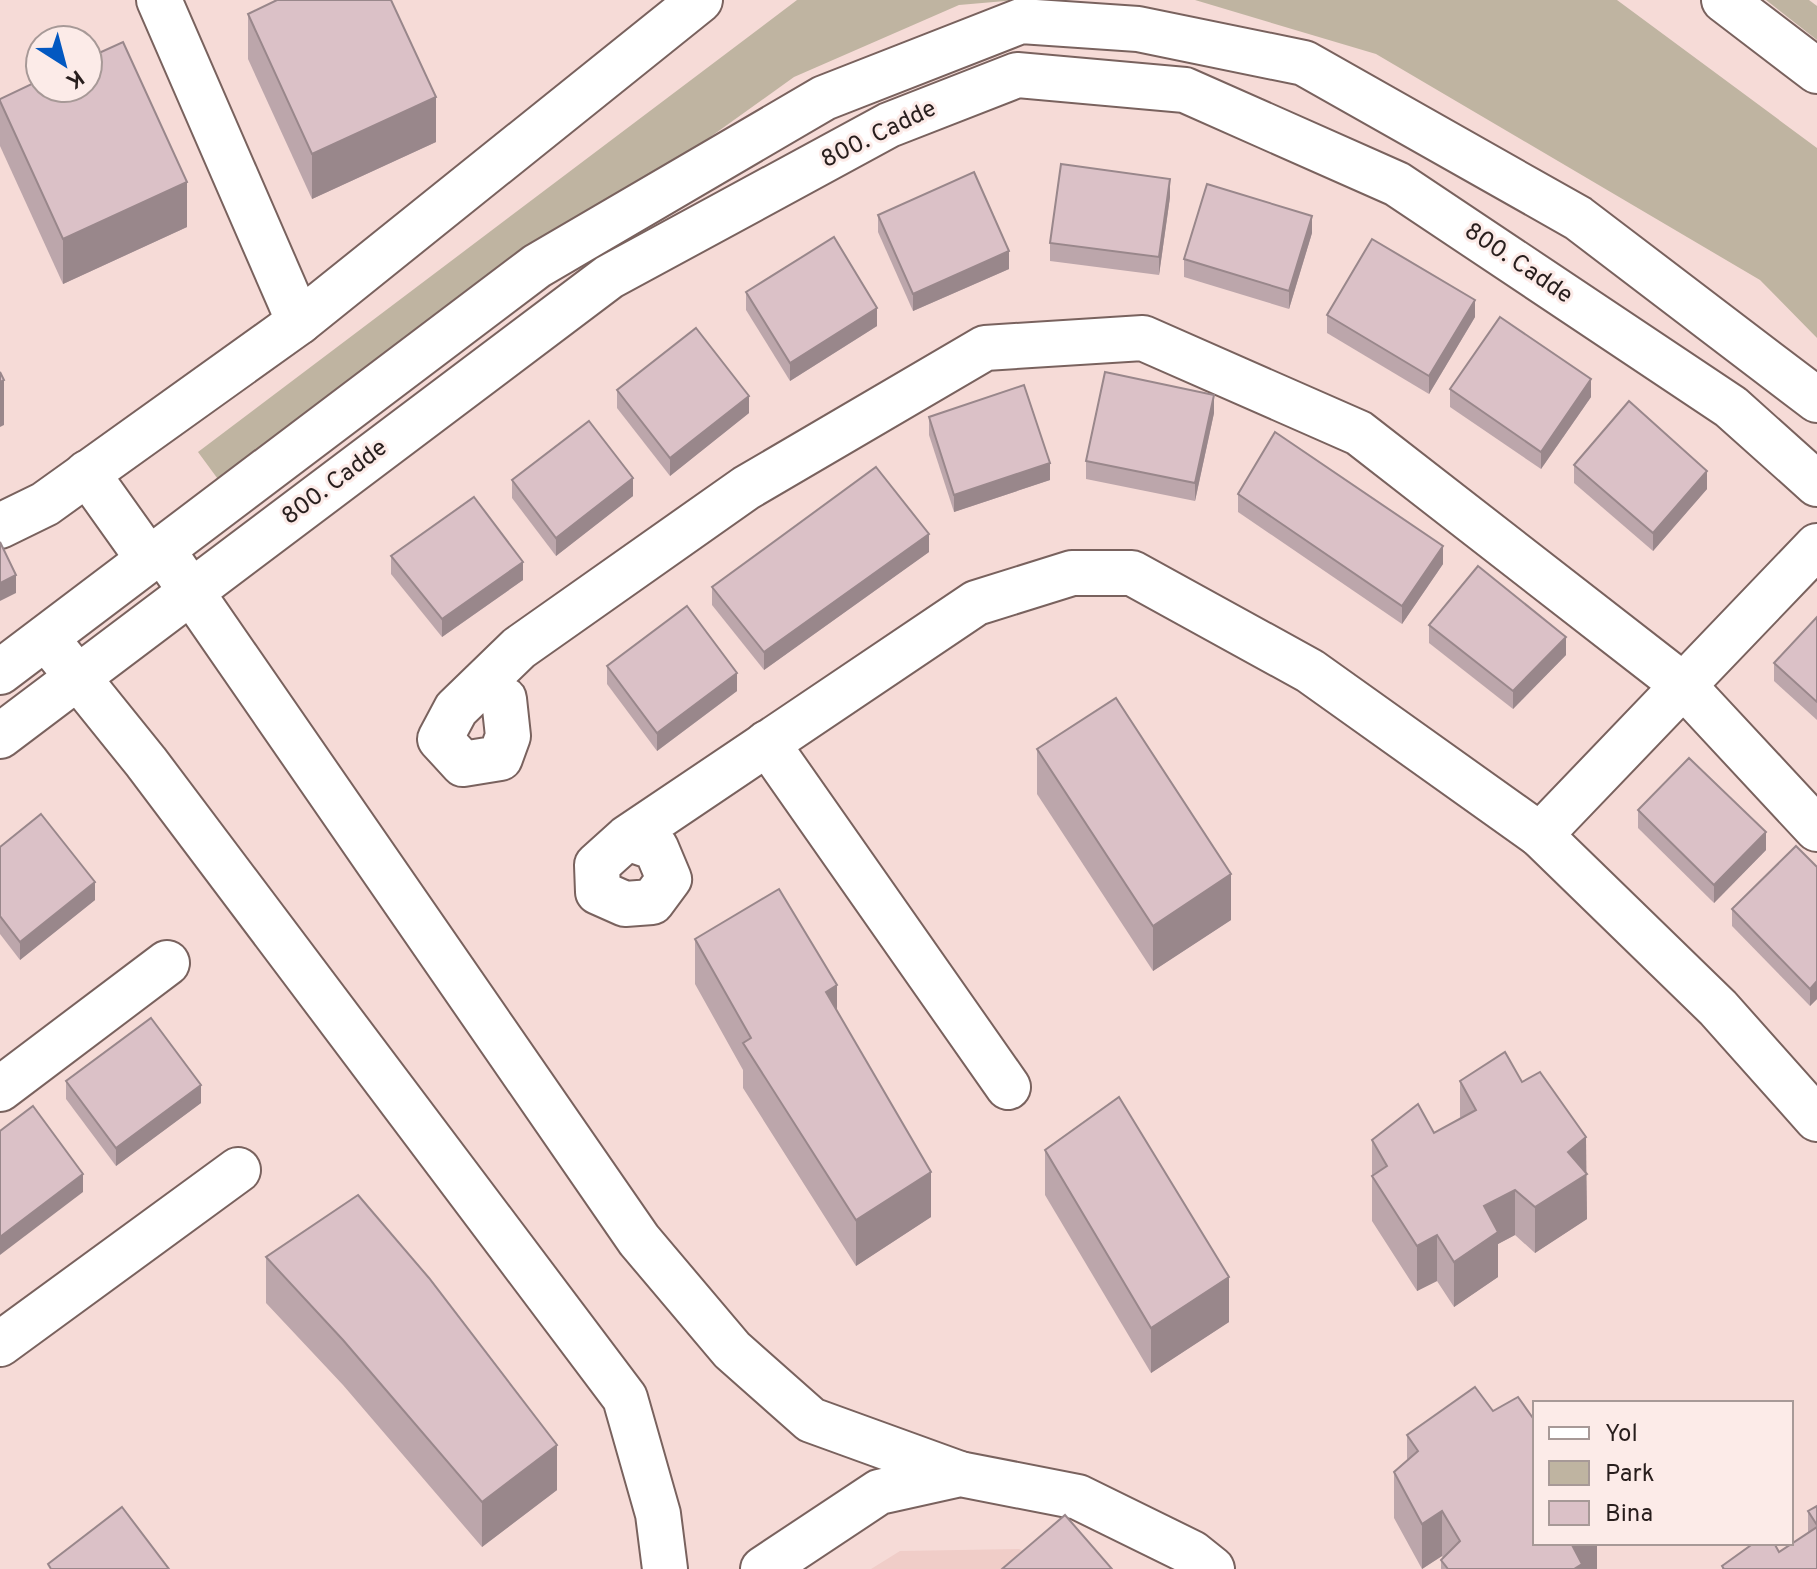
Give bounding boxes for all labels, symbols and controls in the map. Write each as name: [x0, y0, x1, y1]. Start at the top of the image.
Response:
north arrow: [24, 24, 104, 104]
text: K: [60, 63, 89, 94]
street label: 800. Cadde: [816, 94, 942, 176]
street label: 800. Cadde: [1458, 217, 1578, 311]
street label: 800. Cadde: [276, 434, 394, 532]
legend: [1533, 1401, 1793, 1545]
text: Yol: [1605, 1420, 1638, 1450]
text: Park: [1605, 1460, 1655, 1490]
text: Bina: [1605, 1500, 1653, 1530]

